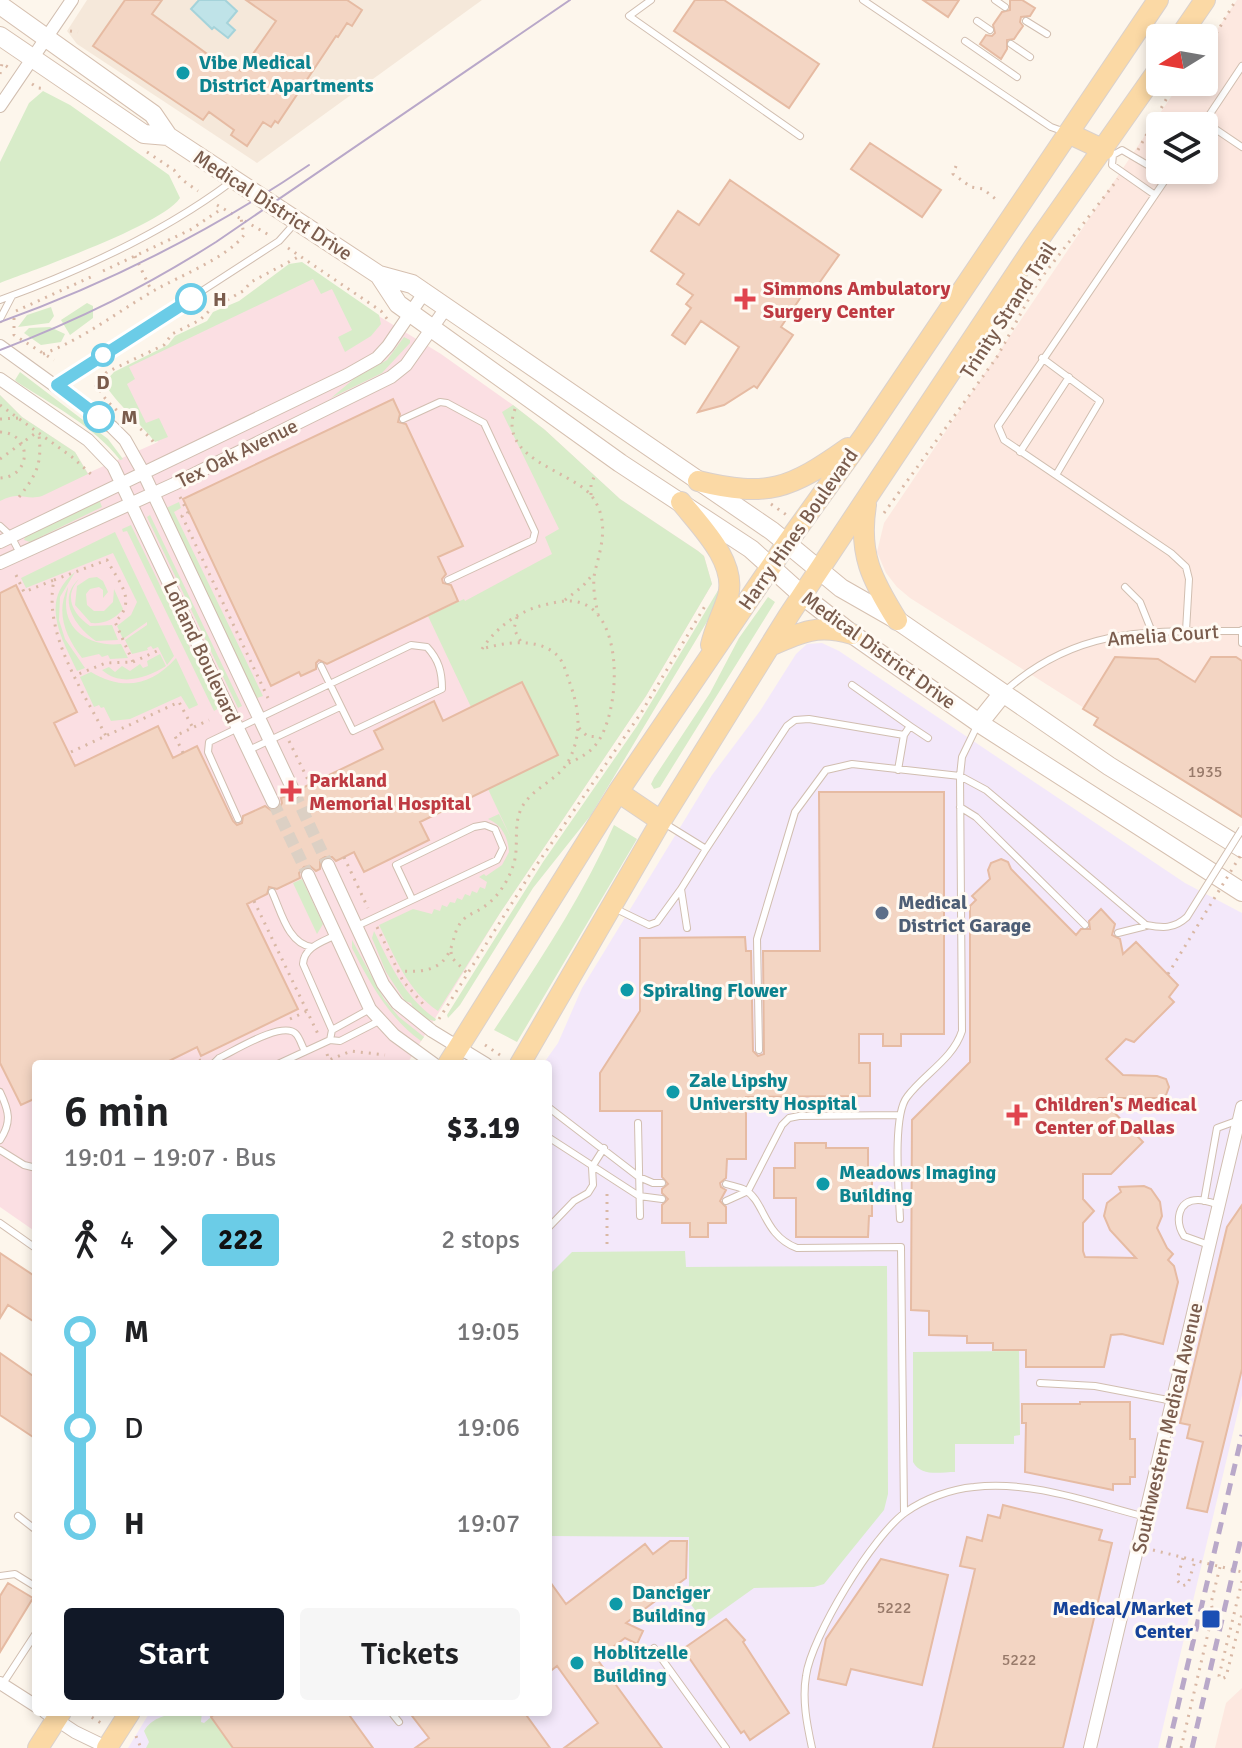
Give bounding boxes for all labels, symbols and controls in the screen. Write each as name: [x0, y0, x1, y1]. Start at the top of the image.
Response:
north arrow: [1146, 24, 1218, 96]
map controls: [1146, 24, 1218, 184]
place label: Vibe Medical District Apartments: [199, 50, 374, 98]
marker: Vibe Medical District Apartments: [174, 64, 192, 82]
button: layers: [1146, 112, 1218, 184]
street label: Medical District Drive: [188, 145, 357, 266]
street label: Trinity Strand Trail: [955, 237, 1062, 383]
place label: Simmons Ambulatory Surgery Center: [763, 276, 951, 324]
marker: H: [176, 284, 206, 314]
place label: H: [213, 287, 227, 312]
marker: Simmons Ambulatory Surgery Center: [734, 288, 756, 310]
marker: D: [92, 344, 114, 366]
place label: D: [96, 370, 110, 395]
marker: M: [84, 402, 114, 432]
place label: M: [121, 405, 138, 430]
street label: Tex Oak Avenue: [172, 413, 302, 494]
street label: Harry Hines Boulevard: [733, 444, 864, 615]
street label: Lofland Boulevard: [158, 577, 246, 728]
street label: Medical District Drive: [797, 586, 961, 715]
street label: Amelia Court: [1106, 619, 1220, 652]
house number: 1935: [1188, 762, 1222, 782]
place label: Parkland Memorial Hospital: [309, 768, 471, 816]
marker: Parkland Memorial Hospital: [280, 780, 302, 802]
place label: Medical District Garage: [898, 890, 1031, 938]
marker: Medical District Garage: [873, 904, 891, 922]
place label: Spiraling Flower: [643, 978, 787, 1003]
marker: Spiraling Flower: [618, 981, 636, 999]
place label: Zale Lipshy University Hospital: [689, 1068, 857, 1116]
marker: Zale Lipshy University Hospital: [664, 1083, 682, 1101]
text: 6 min: [64, 1085, 169, 1139]
place label: Children's Medical Center of Dallas: [1035, 1092, 1197, 1140]
marker: Children's Medical Center of Dallas: [1006, 1104, 1028, 1126]
text: $3.19: [447, 1110, 520, 1147]
text: 19:01 – 19:07 · Bus: [64, 1142, 276, 1174]
place label: Meadows Imaging Building: [839, 1160, 997, 1208]
marker: Meadows Imaging Building: [814, 1175, 832, 1193]
icon: walk: [64, 1218, 108, 1262]
icon: forward: [146, 1218, 190, 1262]
text: 222: [218, 1223, 263, 1257]
text: 4: [120, 1224, 134, 1256]
text: 2 stops: [441, 1224, 520, 1256]
street label: Southwestern Medical Avenue: [1126, 1300, 1209, 1556]
text: M: [124, 1314, 149, 1351]
text: 19:05: [457, 1316, 520, 1348]
text: D: [124, 1410, 143, 1447]
text: 19:06: [457, 1412, 520, 1444]
text: H: [124, 1506, 145, 1543]
text: 19:07: [457, 1508, 520, 1540]
place label: Danciger Building: [632, 1580, 711, 1628]
marker: Danciger Building: [607, 1595, 625, 1613]
place label: Medical/Market Center: [1053, 1596, 1194, 1644]
house number: 5222: [877, 1598, 911, 1618]
button: Start: [64, 1608, 284, 1700]
button: Tickets: [300, 1608, 520, 1700]
marker: Medical/Market Center: [1200, 1608, 1222, 1630]
place label: Hoblitzelle Building: [593, 1640, 688, 1688]
house number: 5222: [1002, 1650, 1036, 1670]
marker: Hoblitzelle Building: [568, 1654, 586, 1672]

